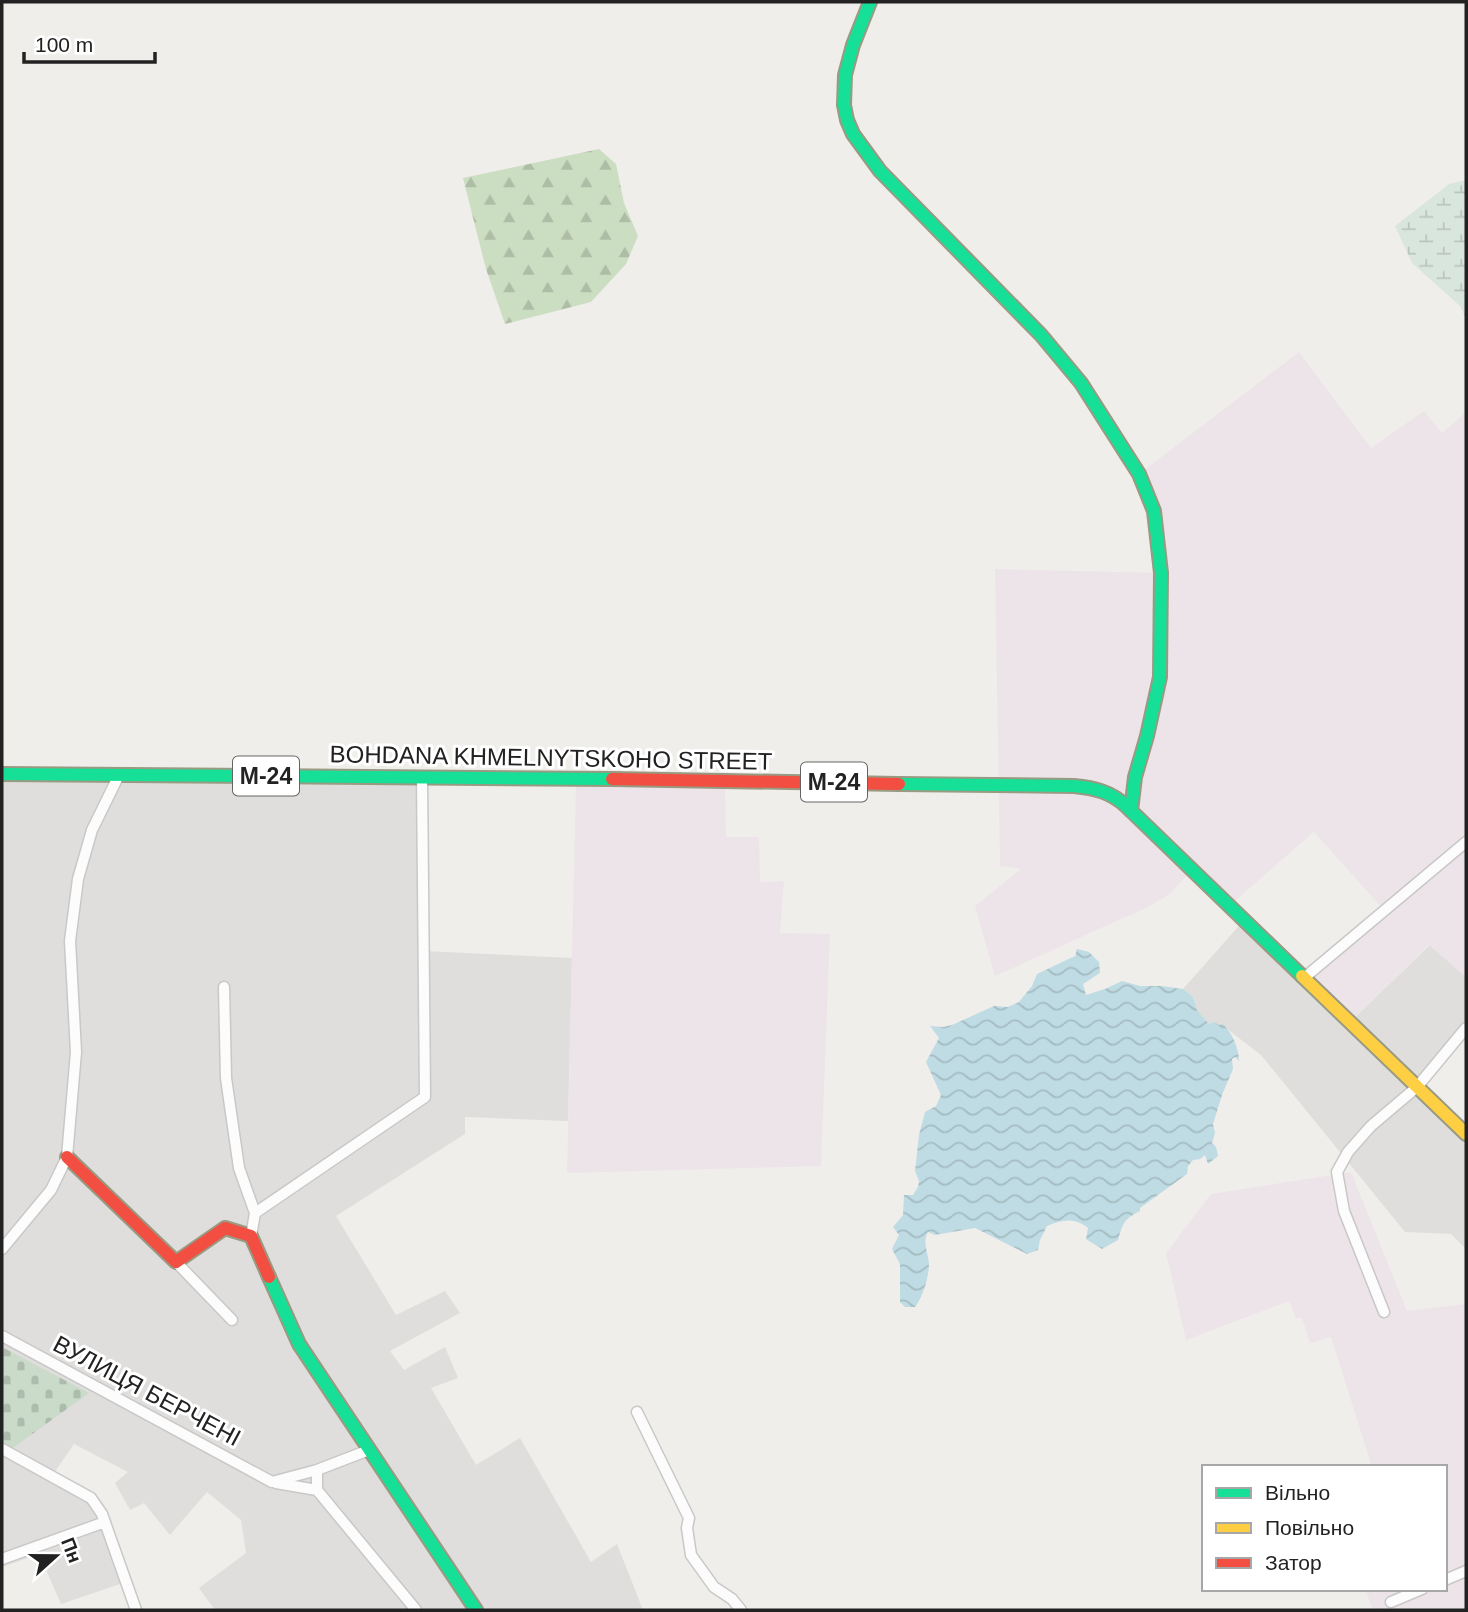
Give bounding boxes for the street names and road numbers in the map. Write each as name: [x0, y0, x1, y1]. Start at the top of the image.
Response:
street label: BOHDANA KHMELNYTSKOHO STREET: [329, 740, 773, 775]
road number: М-24: [233, 756, 299, 796]
road number: М-24: [801, 762, 867, 802]
street label: ВУЛИЦЯ БЕРЧЕНІ: [49, 1330, 245, 1451]

